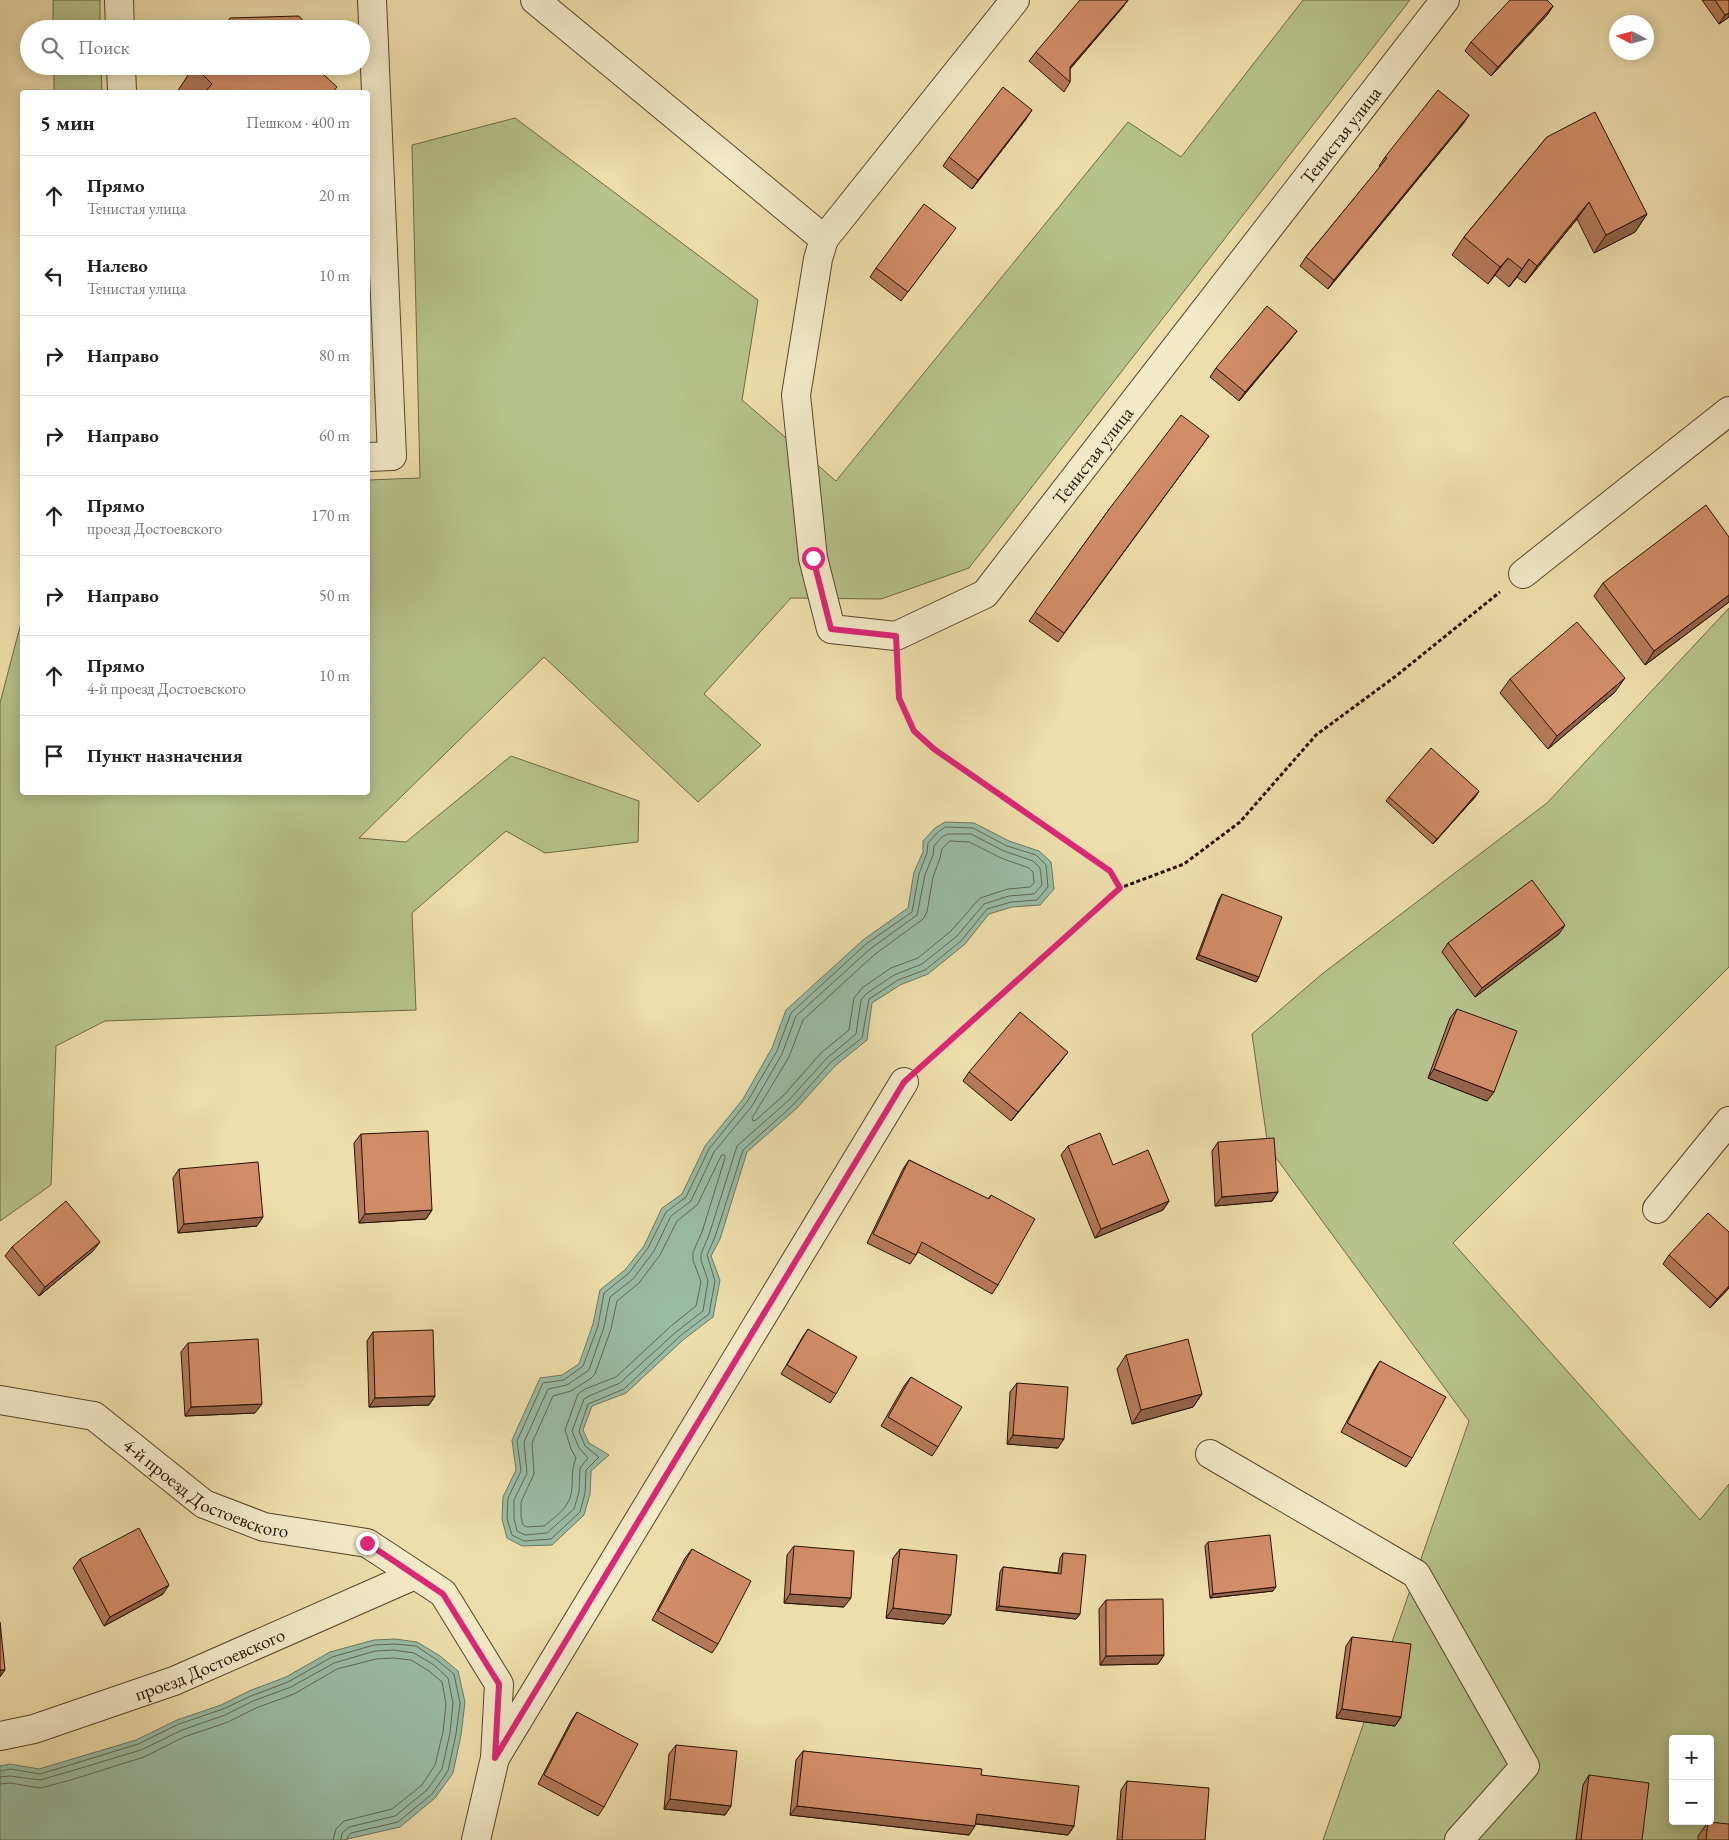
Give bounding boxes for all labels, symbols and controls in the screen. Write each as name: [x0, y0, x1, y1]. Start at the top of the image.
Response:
north arrow: [1609, 15, 1654, 60]
search box: [20, 20, 370, 75]
icon: search: [38, 34, 66, 62]
text: Поиск: [78, 35, 130, 60]
street label: Тенистая улица: [1295, 81, 1387, 190]
text: 5 мин: [40, 109, 95, 136]
text: Пешком · 400 m: [246, 112, 350, 133]
text: Прямо: [87, 173, 145, 198]
icon: ahead: [40, 182, 68, 210]
text: 20 m: [319, 185, 350, 206]
text: Тенистая улица: [87, 198, 186, 219]
text: Налево: [87, 253, 148, 278]
icon: left: [40, 262, 68, 290]
text: 10 m: [319, 265, 350, 286]
text: Тенистая улица: [87, 278, 186, 299]
icon: right: [40, 342, 68, 370]
text: Направо: [87, 343, 159, 368]
text: 80 m: [319, 345, 350, 366]
street label: Тенистая улица: [1047, 401, 1139, 510]
icon: right: [40, 422, 68, 450]
text: Направо: [87, 423, 159, 448]
text: 60 m: [319, 425, 350, 446]
text: Прямо: [87, 493, 145, 518]
icon: ahead: [40, 502, 68, 530]
text: 170 m: [311, 505, 350, 526]
text: проезд Достоевского: [87, 518, 222, 539]
route start: [802, 547, 825, 570]
icon: right: [40, 582, 68, 610]
text: Направо: [87, 583, 159, 608]
text: 50 m: [319, 585, 350, 606]
text: Прямо: [87, 653, 145, 678]
icon: ahead: [40, 662, 68, 690]
text: 10 m: [319, 665, 350, 686]
text: 4-й проезд Достоевского: [87, 678, 246, 699]
icon: arrive: [40, 742, 68, 770]
text: Пункт назначения: [87, 743, 243, 768]
street label: 4-й проезд Достоевского: [118, 1432, 290, 1544]
route end: [356, 1532, 379, 1555]
street label: проезд Достоевского: [131, 1622, 289, 1707]
map controls: [1669, 1735, 1714, 1825]
button: +: [1669, 1735, 1714, 1780]
button: −: [1669, 1780, 1714, 1825]

